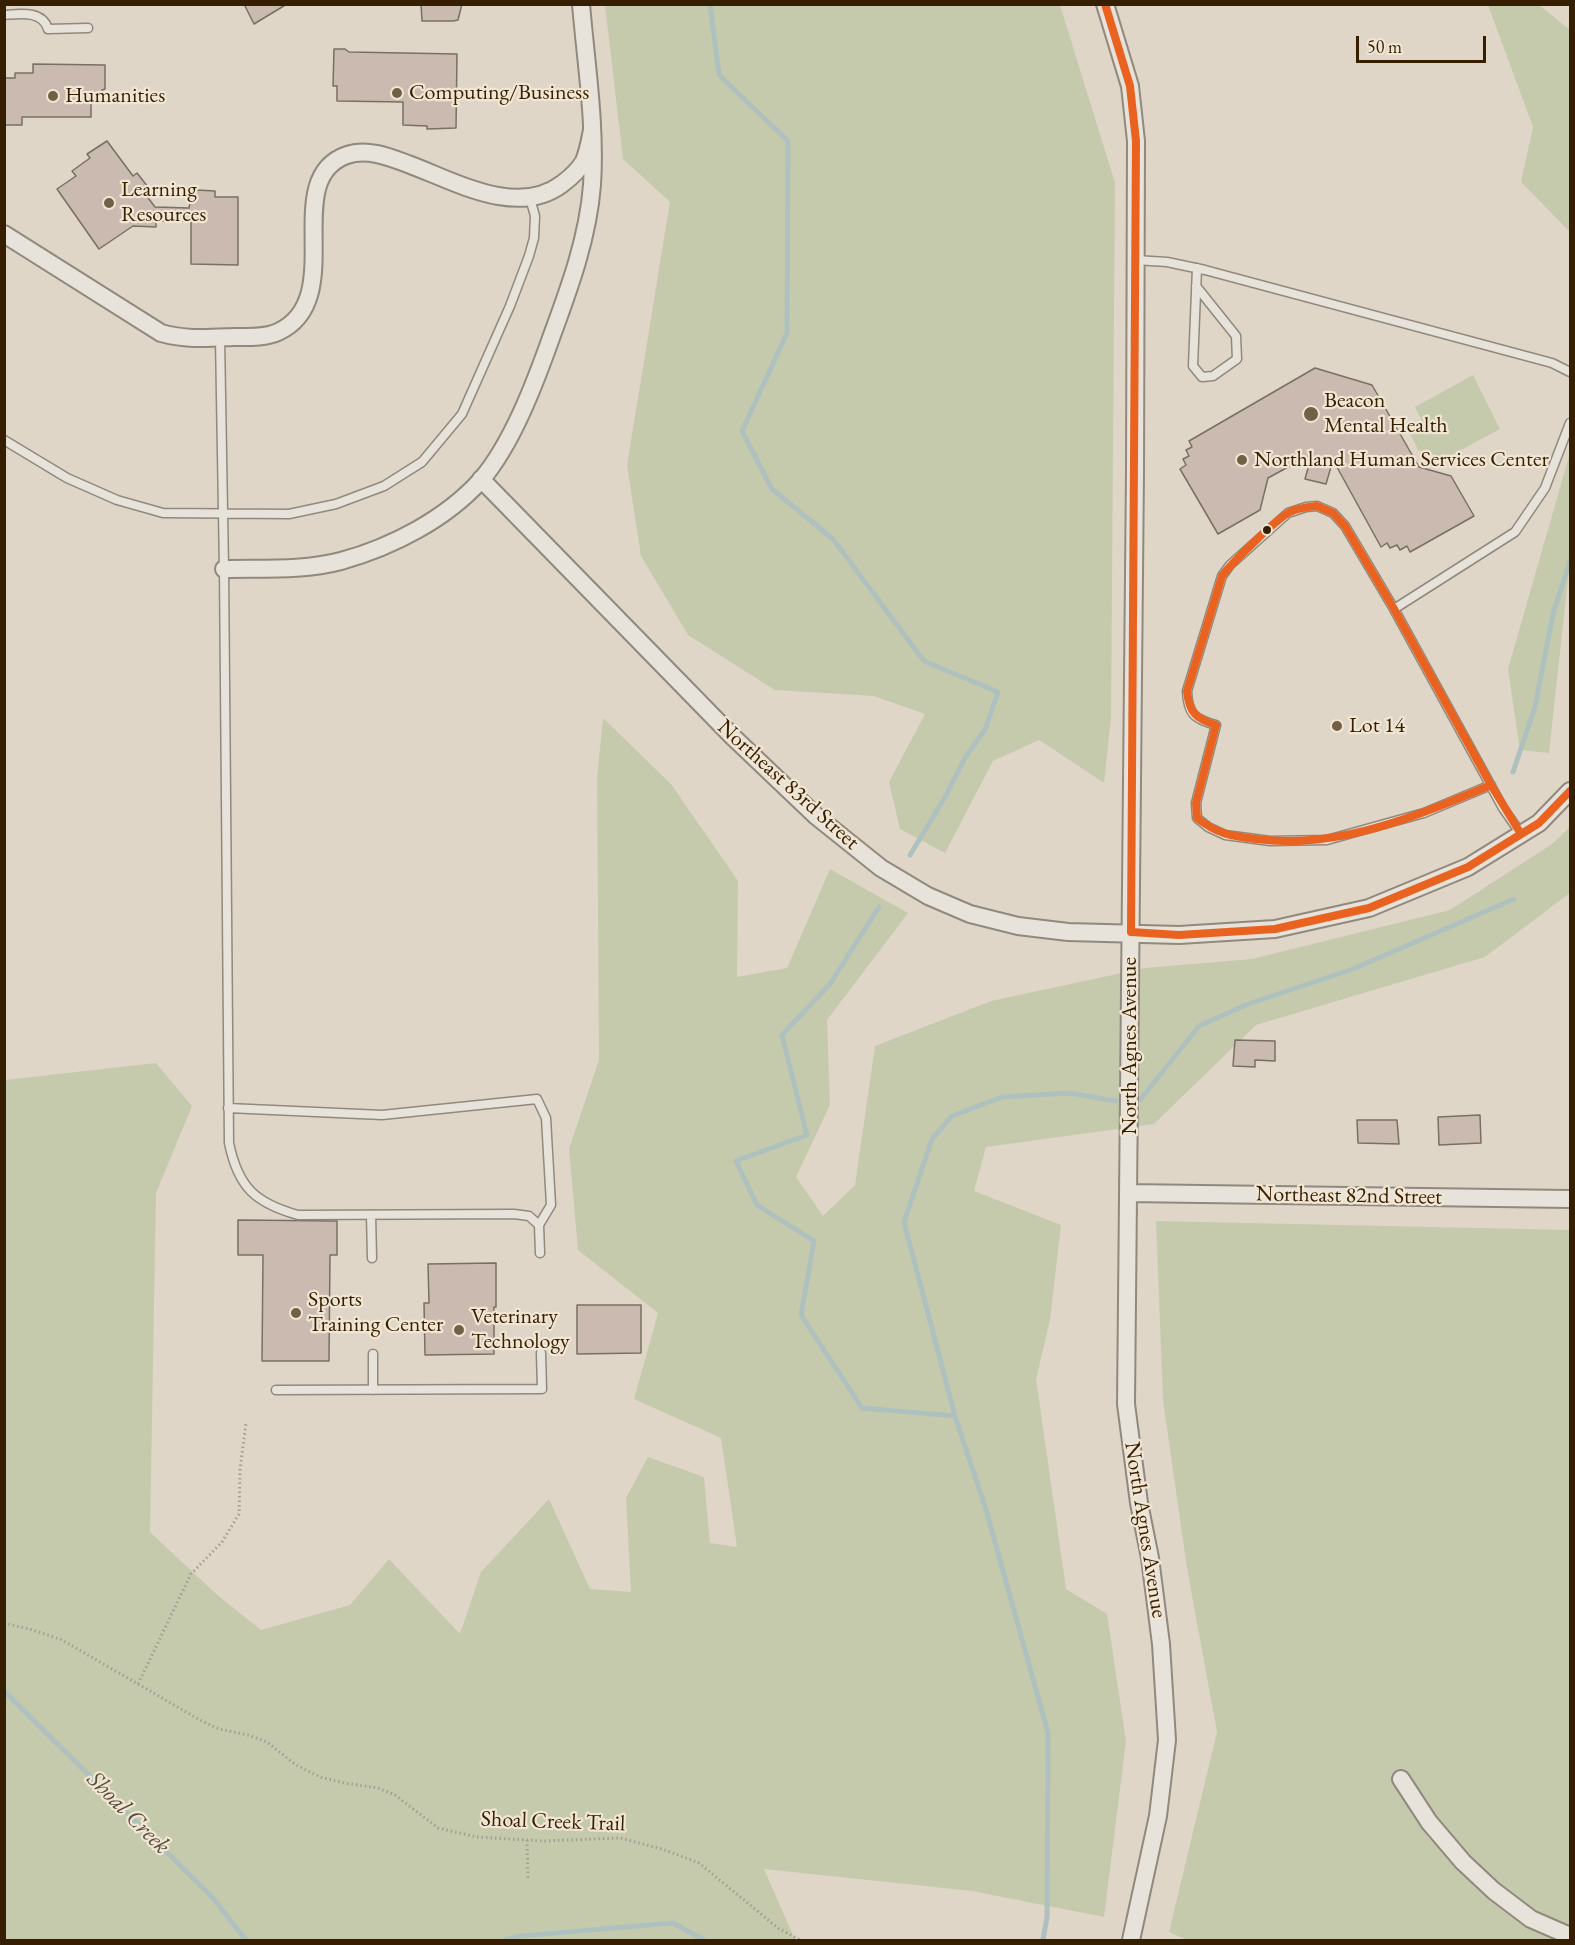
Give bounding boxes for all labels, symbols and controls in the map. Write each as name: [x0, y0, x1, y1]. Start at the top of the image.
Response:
scale bar: [1359, 24, 1490, 62]
text: 50 m: [1367, 35, 1402, 58]
place label: Computing/Business: [409, 80, 589, 106]
place label: Humanities: [65, 83, 165, 109]
marker: Computing/Business: [390, 86, 404, 100]
marker: Humanities: [46, 89, 60, 103]
place label: Learning Resources: [121, 177, 206, 228]
marker: Learning Resources: [102, 196, 116, 210]
place label: Beacon Mental Health: [1324, 388, 1448, 440]
marker: Beacon Mental Health: [1302, 405, 1320, 423]
place label: Northland Human Services Center: [1254, 447, 1549, 473]
marker: Northland Human Services Center: [1235, 453, 1249, 467]
unlabelled marker: [1261, 524, 1273, 536]
place label: Lot 14: [1349, 713, 1405, 739]
street label: Northeast 83rd Street: [712, 714, 864, 856]
marker: Lot 14: [1330, 719, 1344, 733]
street label: North Agnes Avenue: [1117, 957, 1143, 1135]
street label: Northeast 82nd Street: [1256, 1181, 1442, 1211]
place label: Sports Training Center: [308, 1287, 443, 1338]
place label: Veterinary Technology: [471, 1304, 570, 1356]
marker: Sports Training Center: [289, 1306, 303, 1320]
marker: Veterinary Technology: [452, 1323, 466, 1337]
street label: North Agnes Avenue: [1118, 1440, 1172, 1620]
water label: Shoal Creek: [80, 1765, 176, 1861]
street label: Shoal Creek Trail: [480, 1806, 626, 1838]

